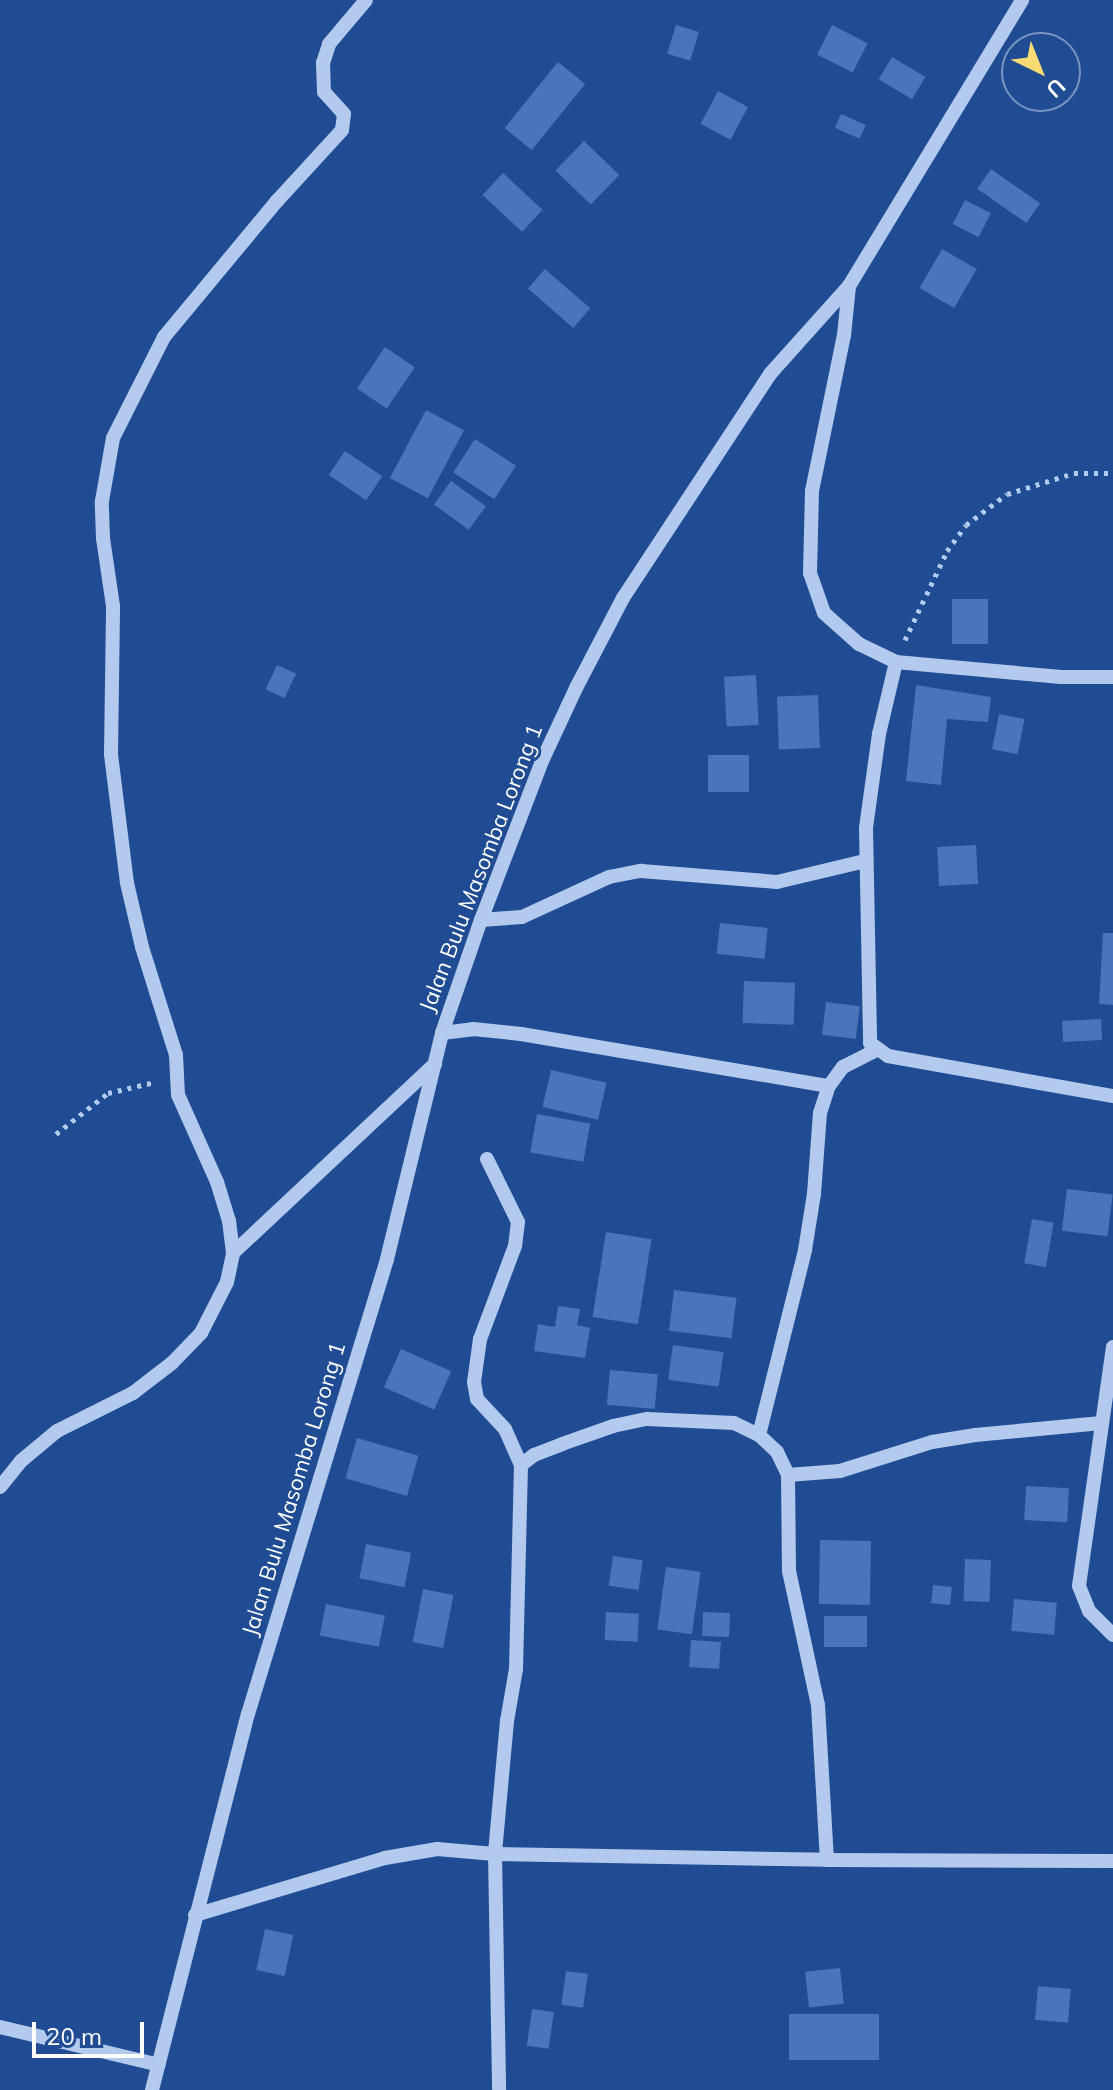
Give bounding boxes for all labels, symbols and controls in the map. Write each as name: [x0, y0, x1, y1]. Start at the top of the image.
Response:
north arrow: [1001, 32, 1081, 112]
text: U: [1041, 72, 1072, 104]
street label: Jalan Bulu Masomba Lorong 1: [414, 721, 548, 1015]
street label: Jalan Bulu Masomba Lorong 1: [237, 1339, 351, 1639]
scale bar: [36, 2006, 148, 2056]
text: 20 m: [46, 2021, 102, 2051]

